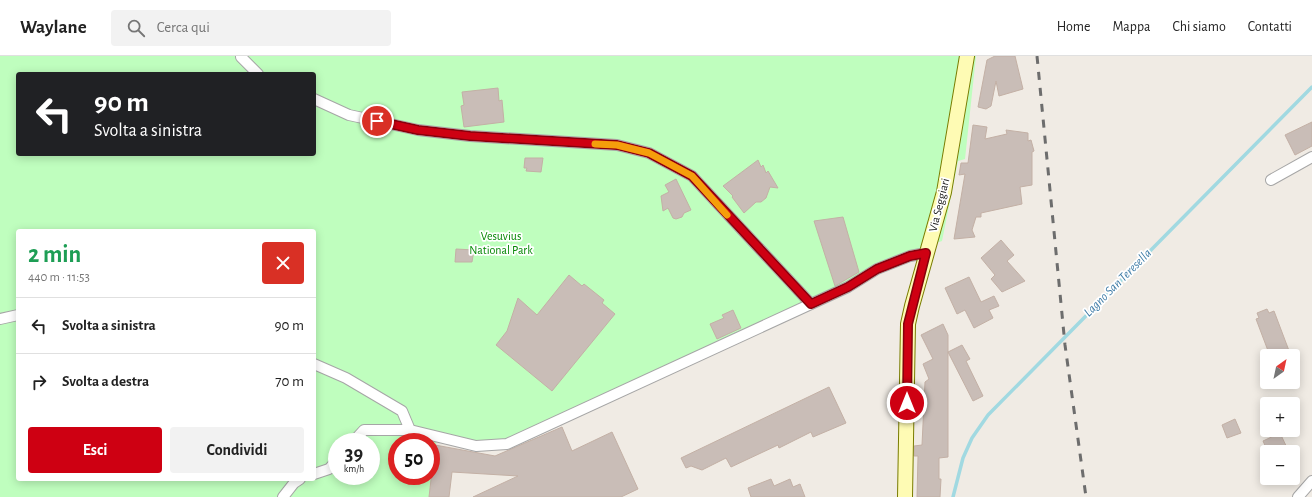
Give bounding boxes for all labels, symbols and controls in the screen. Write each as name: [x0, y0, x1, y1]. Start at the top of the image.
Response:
search box: [111, 10, 391, 46]
icon: search: [125, 17, 147, 39]
text: Waylane: [20, 18, 87, 37]
text: Cerca qui: [157, 20, 210, 35]
text: Home: [1057, 20, 1090, 34]
text: Mappa: [1112, 20, 1151, 34]
text: Chi siamo: [1173, 20, 1226, 34]
text: Contatti: [1248, 20, 1292, 34]
icon: left: [28, 88, 80, 140]
text: 90 m: [94, 89, 149, 117]
pin: [360, 104, 394, 138]
icon: arrive: [366, 110, 388, 132]
text: Svolta a sinistra: [94, 122, 202, 140]
street label: Via Seggiari: [927, 177, 951, 233]
park label: Vesuvius National Park: [469, 230, 533, 256]
button: close: [262, 242, 304, 284]
text: 2 min: [28, 243, 81, 267]
water label: Lagno San Teresella: [1082, 247, 1154, 319]
text: 440 m · 11:53: [28, 271, 90, 284]
icon: left: [28, 315, 50, 337]
text: Svolta a sinistra: [62, 318, 156, 333]
text: 90 m: [275, 318, 304, 333]
north arrow: [1260, 349, 1300, 389]
map controls: [1260, 349, 1300, 485]
icon: right: [28, 371, 50, 393]
text: Svolta a destra: [62, 374, 149, 389]
text: 70 m: [275, 374, 304, 389]
position arrow: [886, 382, 928, 424]
button: +: [1260, 397, 1300, 437]
button: Esci: [28, 427, 162, 473]
button: Condividi: [170, 427, 304, 473]
speed limit sign: 50: [388, 433, 440, 485]
text: 39: [345, 444, 363, 464]
button: −: [1260, 445, 1300, 485]
text: km/h: [344, 464, 364, 474]

